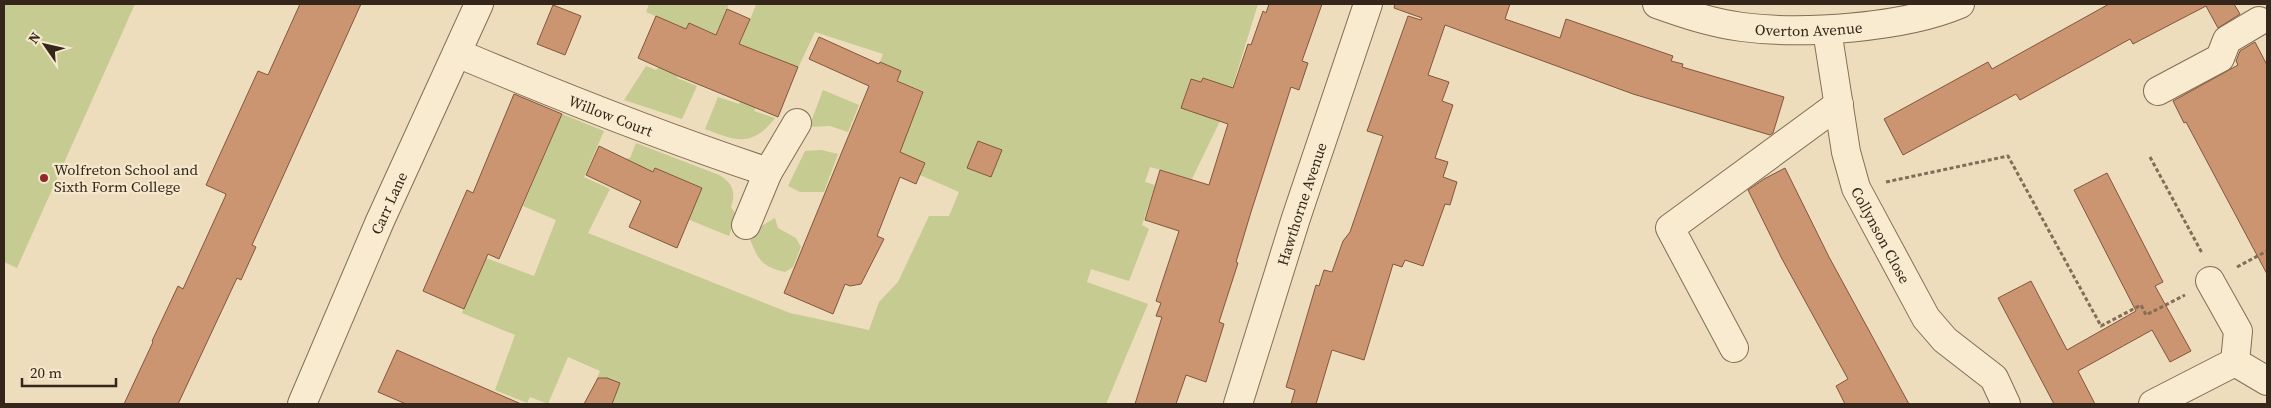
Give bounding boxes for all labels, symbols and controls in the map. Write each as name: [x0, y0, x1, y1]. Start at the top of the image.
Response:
street label: Overton Avenue: [1754, 16, 1864, 41]
north arrow: [20, 20, 70, 70]
text: N: [23, 28, 45, 48]
street label: Willow Court: [566, 89, 656, 141]
street label: Hawthorne Avenue: [1271, 139, 1331, 268]
place label: Wolfreton School and Sixth Form College: [54, 159, 199, 197]
street label: Carr Lane: [365, 168, 412, 237]
marker: Wolfreton School and Sixth Form College: [38, 172, 50, 184]
street label: Collynson Close: [1847, 183, 1916, 287]
scale bar: [22, 356, 116, 388]
text: 20 m: [30, 362, 62, 383]

